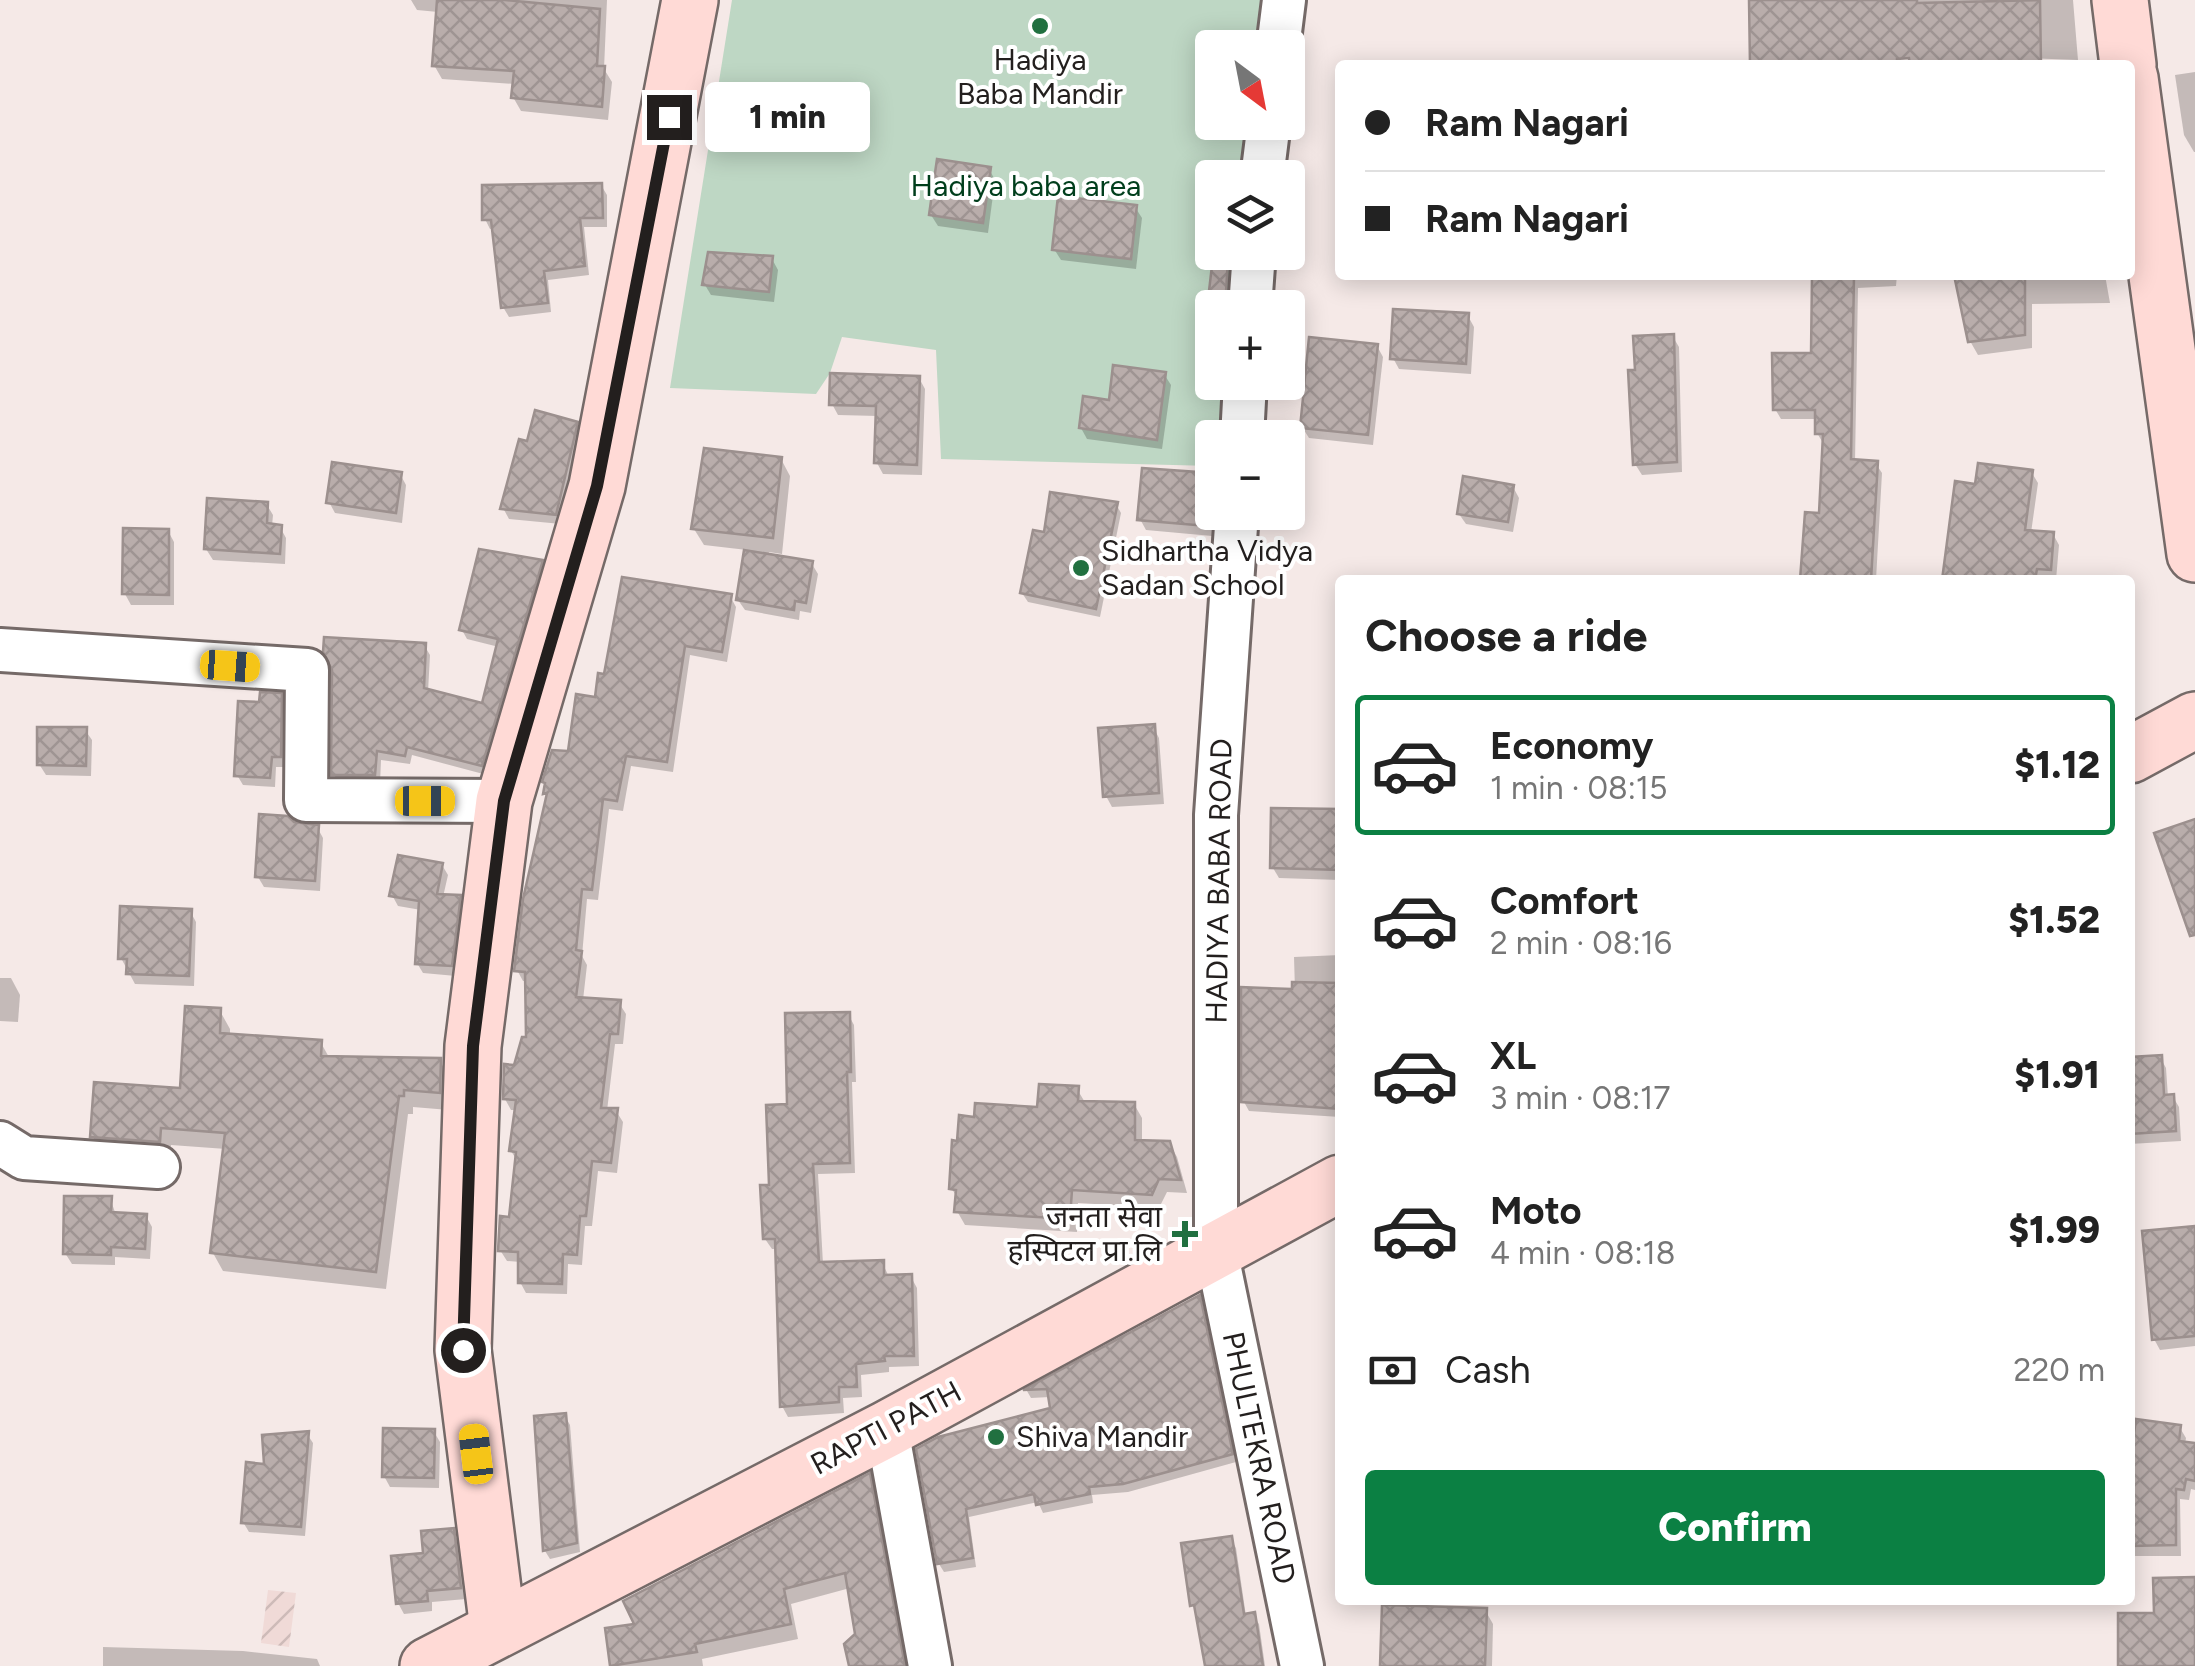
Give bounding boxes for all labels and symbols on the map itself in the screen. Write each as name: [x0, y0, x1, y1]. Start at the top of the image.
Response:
marker: Hadiya Baba Mandir: [1029, 15, 1051, 37]
north arrow: [1195, 30, 1305, 140]
place label: Hadiya Baba Mandir: [957, 41, 1123, 112]
callout: 1 min: [704, 82, 869, 152]
route end: [647, 95, 692, 140]
park label: Hadiya baba area: [911, 167, 1141, 204]
place label: Sidhartha Vidya Sadan School: [1101, 532, 1313, 603]
marker: Sidhartha Vidya Sadan School: [1070, 557, 1092, 579]
car: [199, 649, 261, 683]
street label: HADIYA BABA ROAD: [1198, 738, 1239, 1024]
car: [395, 786, 455, 816]
place label: जनता सेवा हस्पिटल प्रा.लि: [1008, 1198, 1163, 1269]
marker: जनता सेवा हस्पिटल प्रा.लि: [1172, 1221, 1198, 1247]
route start: [441, 1328, 486, 1373]
street label: PHULTEKRA ROAD: [1215, 1329, 1304, 1587]
street label: RAPTI PATH: [804, 1372, 967, 1483]
place label: Shiva Mandir: [1016, 1418, 1188, 1455]
car: [457, 1422, 495, 1486]
marker: Shiva Mandir: [985, 1426, 1007, 1448]

